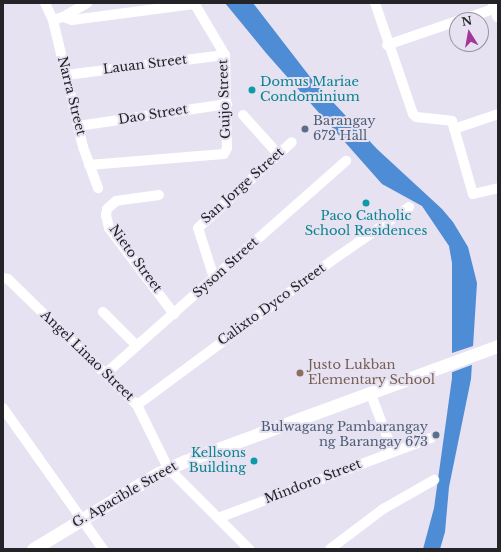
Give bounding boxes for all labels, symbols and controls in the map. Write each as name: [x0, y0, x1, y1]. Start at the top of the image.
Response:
north arrow: [449, 12, 489, 52]
text: N: [460, 13, 473, 29]
street label: Lauan Street: [102, 52, 188, 78]
street label: Narra Street: [54, 55, 88, 137]
street label: Guijo Street: [216, 59, 234, 139]
place label: Domus Mariae Condominium: [260, 75, 360, 106]
marker: Domus Mariae Condominium: [247, 85, 257, 95]
street label: Dao Street: [117, 102, 189, 128]
place label: Barangay 672 Hall: [313, 114, 376, 145]
marker: Barangay 672 Hall: [300, 124, 310, 134]
street label: San Jorge Street: [198, 145, 288, 227]
marker: Paco Catholic School Residences: [361, 198, 371, 208]
place label: Paco Catholic School Residences: [305, 209, 427, 240]
street label: Nieto Street: [105, 222, 165, 296]
street label: Syson Street: [190, 235, 262, 301]
street label: Calixto Dyco Street: [215, 261, 329, 349]
street label: Angel Linao Street: [37, 307, 137, 405]
place label: Justo Lukban Elementary School: [308, 358, 435, 389]
marker: Justo Lukban Elementary School: [295, 368, 305, 378]
place label: Bulwagang Pambarangay ng Barangay 673: [261, 420, 428, 451]
marker: Bulwagang Pambarangay ng Barangay 673: [431, 430, 441, 440]
place label: Kellsons Building: [189, 446, 246, 477]
marker: Kellsons Building: [249, 456, 259, 466]
street label: Mindoro Street: [262, 456, 364, 508]
street label: G. Apacible Street: [70, 459, 180, 531]

